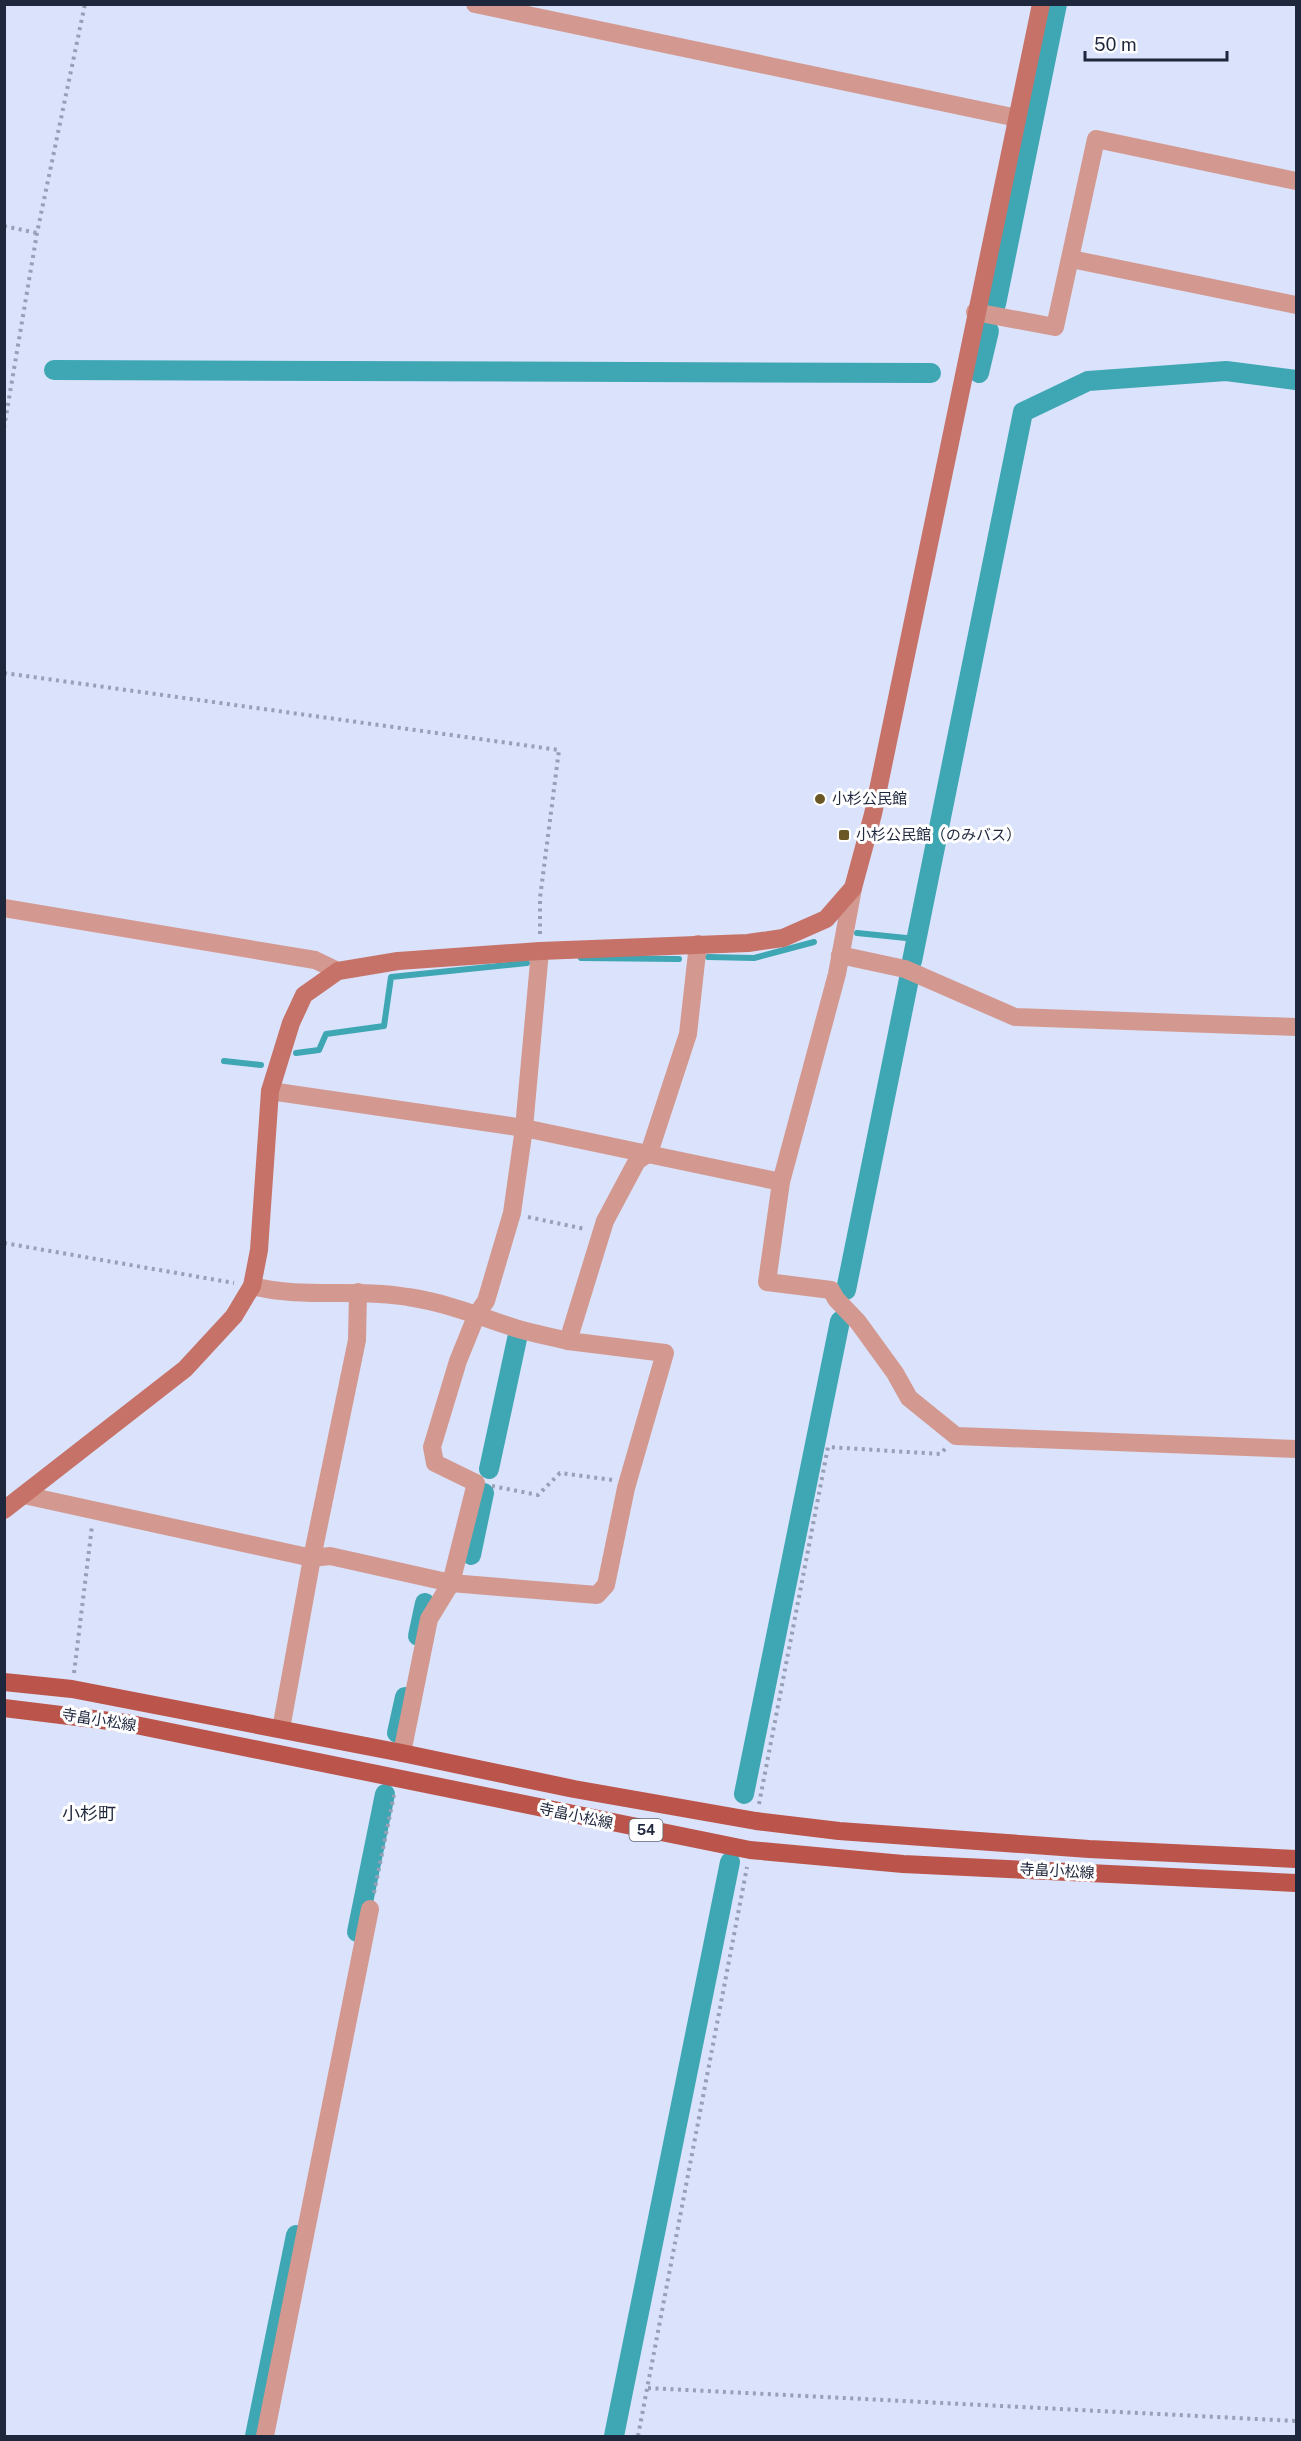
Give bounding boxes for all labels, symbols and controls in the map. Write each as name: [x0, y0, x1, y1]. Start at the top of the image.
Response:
scale bar: [1085, 24, 1228, 62]
text: 50 m: [1094, 34, 1137, 55]
place label: 小杉公民館: [832, 790, 907, 807]
marker: 小杉公民館: [813, 792, 827, 806]
place label: 小杉公民館（のみバス）: [856, 826, 1021, 843]
marker: 小杉公民館（のみバス）: [837, 828, 851, 842]
street label: 寺畠小松線: [61, 1705, 137, 1734]
street label: 寺畠小松線: [538, 1799, 615, 1832]
district label: 小杉町: [62, 1803, 116, 1824]
road number: 54: [630, 1819, 662, 1841]
street label: 寺畠小松線: [1019, 1860, 1095, 1881]

